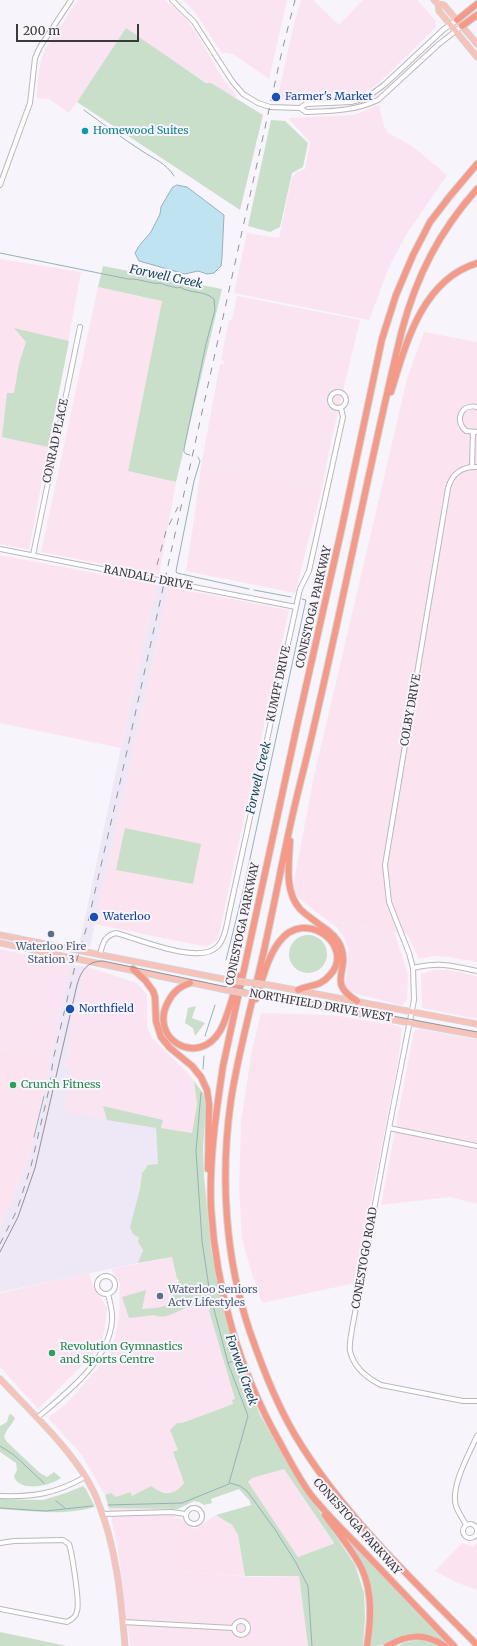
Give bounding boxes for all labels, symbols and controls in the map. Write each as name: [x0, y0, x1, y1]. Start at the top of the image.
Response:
scale bar: [18, 16, 141, 42]
text: 200 m: [23, 23, 60, 38]
place label: Farmer's Market: [285, 90, 372, 104]
marker: Farmer's Market: [270, 91, 282, 103]
place label: Homewood Suites: [93, 124, 189, 138]
marker: Homewood Suites: [80, 126, 90, 136]
water label: Forwell Creek: [128, 262, 204, 292]
street label: CONRAD PLACE: [41, 398, 71, 484]
street label: CONESTOGA PARKWAY: [294, 545, 334, 669]
street label: RANDALL DRIVE: [102, 563, 194, 593]
street label: KUMPF DRIVE: [264, 645, 294, 723]
street label: COLBY DRIVE: [398, 673, 424, 747]
water label: Forwell Creek: [244, 740, 274, 816]
street label: CONESTOGA PARKWAY: [224, 861, 262, 987]
place label: Waterloo: [103, 910, 150, 924]
marker: Waterloo: [88, 911, 100, 923]
marker: Waterloo Fire Station 3: [46, 929, 56, 939]
place label: Waterloo Fire Station 3: [16, 940, 86, 966]
street label: NORTHFIELD DRIVE WEST: [248, 987, 394, 1025]
place label: Northfield: [79, 1002, 134, 1016]
marker: Northfield: [64, 1003, 76, 1015]
place label: Crunch Fitness: [21, 1078, 101, 1092]
marker: Crunch Fitness: [8, 1080, 18, 1090]
street label: CONESTOGO ROAD: [350, 1206, 380, 1310]
place label: Waterloo Seniors Actv Lifestyles: [168, 1283, 258, 1309]
marker: Waterloo Seniors Actv Lifestyles: [155, 1291, 165, 1301]
water label: Forwell Creek: [222, 1333, 260, 1407]
place label: Revolution Gymnastics and Sports Centre: [60, 1340, 183, 1366]
marker: Revolution Gymnastics and Sports Centre: [47, 1348, 57, 1358]
street label: CONESTOGA PARKWAY: [310, 1476, 404, 1578]

